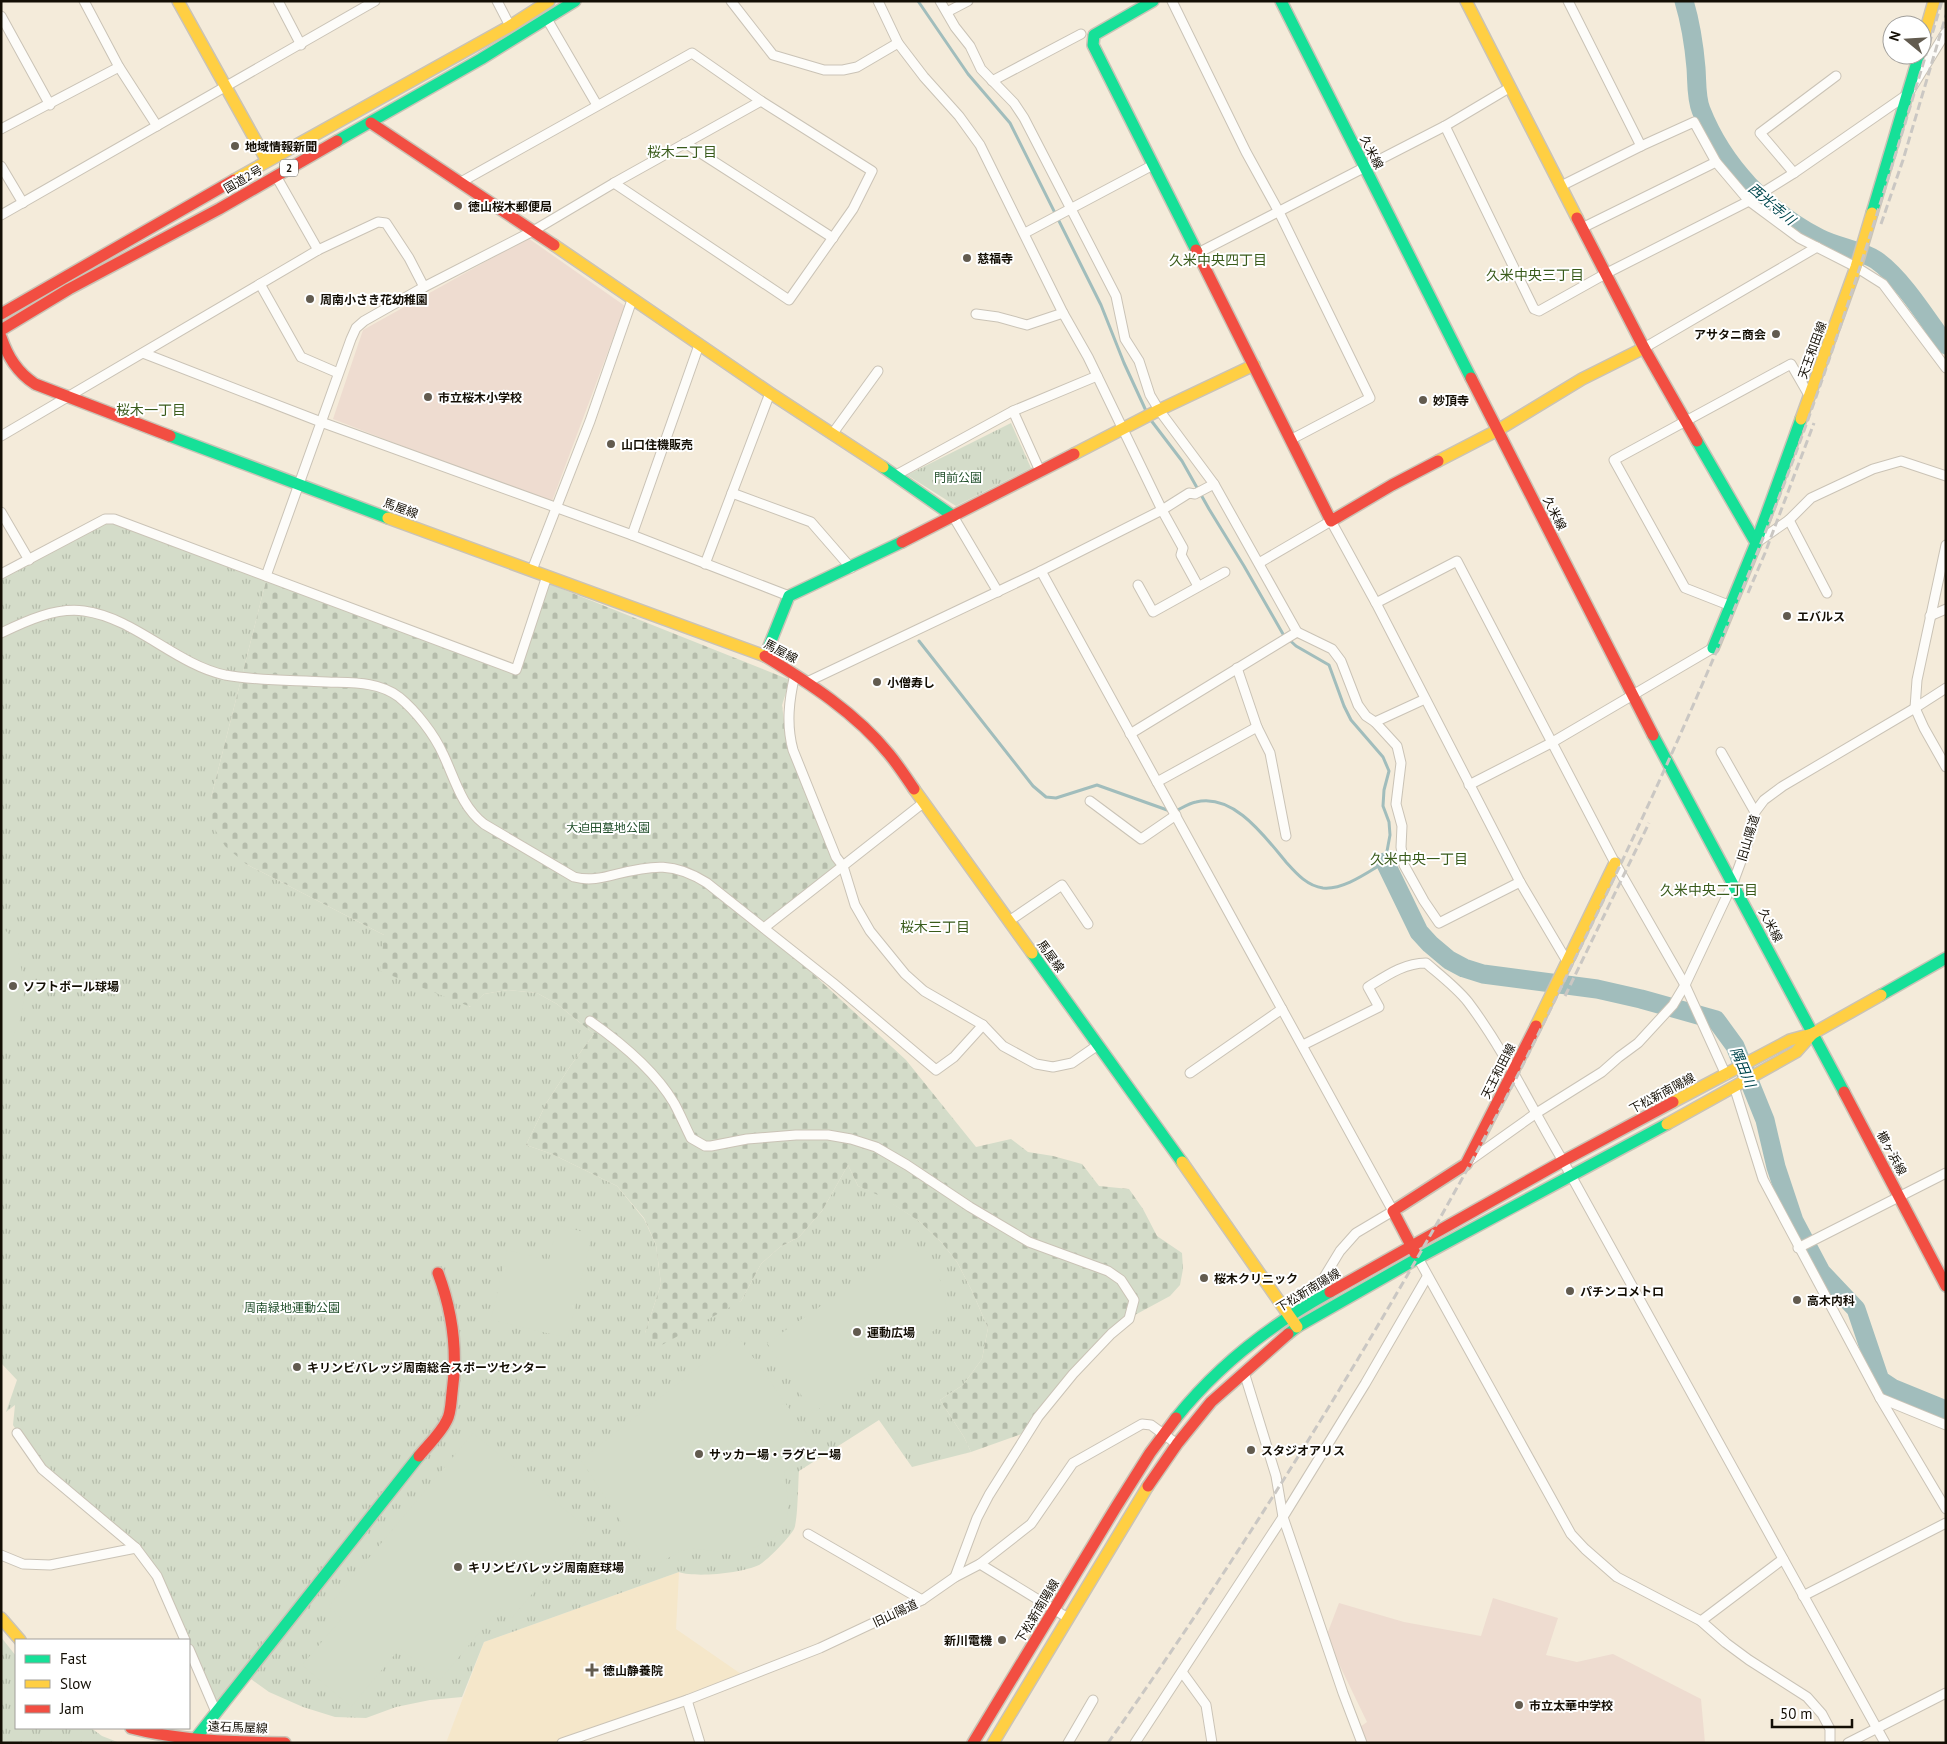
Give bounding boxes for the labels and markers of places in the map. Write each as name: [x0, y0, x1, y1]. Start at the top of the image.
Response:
place label: 地域情報新聞: [245, 139, 317, 154]
marker: 地域情報新聞: [229, 140, 241, 152]
place label: 徳山桜木郵便局: [468, 199, 552, 214]
marker: 徳山桜木郵便局: [452, 200, 464, 212]
place label: 慈福寺: [977, 251, 1013, 266]
marker: 慈福寺: [961, 252, 973, 264]
place label: 周南小さき花幼稚園: [320, 292, 428, 307]
marker: 周南小さき花幼稚園: [304, 293, 316, 305]
place label: アサタニ商会: [1694, 327, 1766, 342]
marker: アサタニ商会: [1770, 328, 1782, 340]
place label: 市立桜木小学校: [438, 390, 522, 405]
marker: 市立桜木小学校: [422, 391, 434, 403]
place label: 妙頂寺: [1433, 393, 1469, 408]
marker: 妙頂寺: [1417, 394, 1429, 406]
place label: 山口住機販売: [621, 437, 693, 452]
marker: 山口住機販売: [605, 438, 617, 450]
place label: エバルス: [1797, 609, 1845, 624]
marker: エバルス: [1781, 610, 1793, 622]
place label: 小僧寿し: [887, 675, 935, 690]
marker: 小僧寿し: [871, 676, 883, 688]
place label: ソフトボール球場: [23, 979, 119, 994]
marker: ソフトボール球場: [7, 980, 19, 992]
place label: 桜木クリニック: [1214, 1271, 1298, 1286]
marker: 桜木クリニック: [1198, 1272, 1210, 1284]
place label: パチンコメトロ: [1580, 1284, 1664, 1299]
marker: パチンコメトロ: [1564, 1285, 1576, 1297]
place label: 高木内科: [1807, 1293, 1855, 1308]
marker: 高木内科: [1791, 1294, 1803, 1306]
place label: 運動広場: [867, 1325, 915, 1340]
marker: 運動広場: [851, 1326, 863, 1338]
place label: キリンビバレッジ周南総合スポーツセンター: [307, 1360, 547, 1375]
marker: キリンビバレッジ周南総合スポーツセンター: [291, 1361, 303, 1373]
place label: スタジオアリス: [1261, 1443, 1345, 1458]
marker: スタジオアリス: [1245, 1444, 1257, 1456]
place label: サッカー場・ラグビー場: [709, 1447, 841, 1462]
marker: サッカー場・ラグビー場: [693, 1448, 705, 1460]
place label: キリンビバレッジ周南庭球場: [468, 1560, 624, 1575]
marker: キリンビバレッジ周南庭球場: [452, 1561, 464, 1573]
place label: 新川電機: [944, 1633, 992, 1648]
marker: 新川電機: [996, 1634, 1008, 1646]
marker: 徳山静養院: [585, 1663, 599, 1677]
place label: 徳山静養院: [603, 1663, 663, 1678]
place label: 市立太華中学校: [1529, 1698, 1613, 1713]
marker: 市立太華中学校: [1513, 1699, 1525, 1711]

